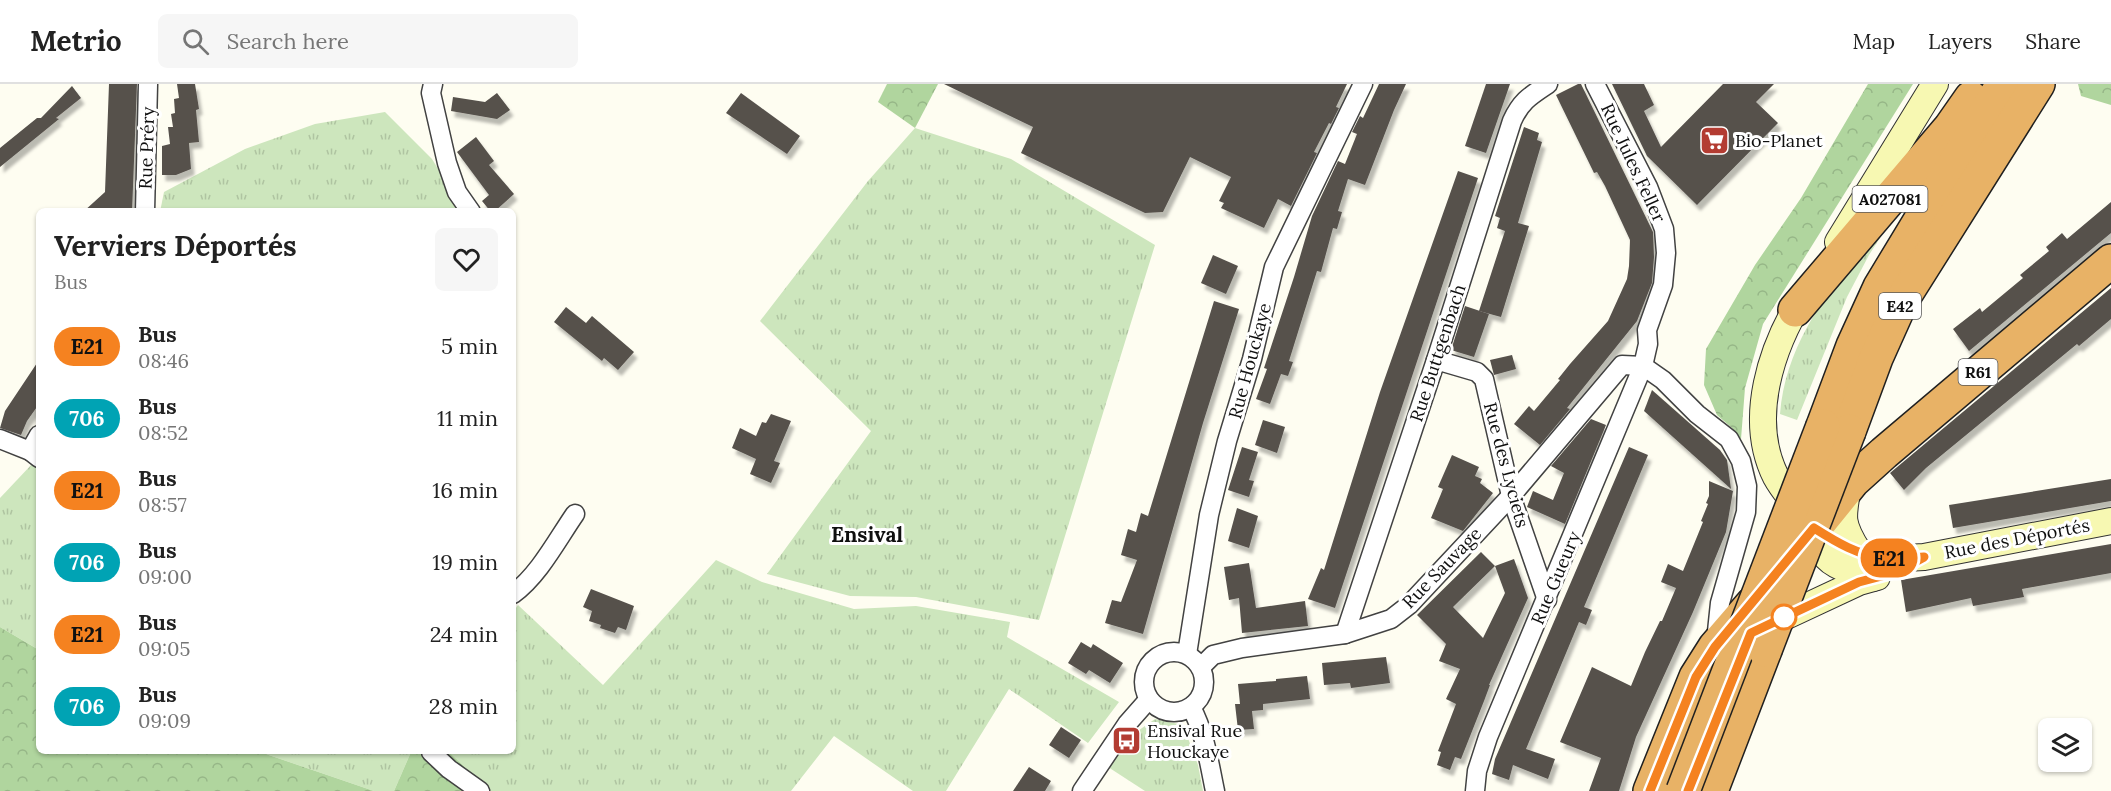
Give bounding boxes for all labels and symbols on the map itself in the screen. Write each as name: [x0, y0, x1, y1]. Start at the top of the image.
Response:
street label: Rue Jules Feller: [1596, 100, 1671, 226]
street label: Rue Préry: [134, 106, 159, 190]
supermarket icon: Bio-Planet: [1698, 125, 1730, 157]
place label: Bio-Planet: [1735, 129, 1823, 152]
road number: A027081: [1852, 186, 1928, 212]
street label: Rue Buttgenbach: [1404, 281, 1471, 424]
road number: E42: [1879, 293, 1921, 319]
street label: Rue Houckaye: [1223, 300, 1276, 421]
road number: R61: [1958, 359, 1998, 385]
street label: Rue des Lyciets: [1479, 400, 1534, 530]
street label: Rue des Déportés: [1942, 513, 2092, 564]
district label: Ensival: [831, 521, 903, 548]
street label: Rue Sauvage: [1397, 522, 1486, 613]
street label: Rue Gueury: [1526, 527, 1586, 628]
line badge: E21: [1854, 538, 1924, 578]
unlabelled marker: [1771, 604, 1797, 630]
place label: Ensival Rue Houckaye: [1147, 719, 1242, 763]
bus stop icon: Ensival Rue Houckaye: [1110, 725, 1142, 757]

